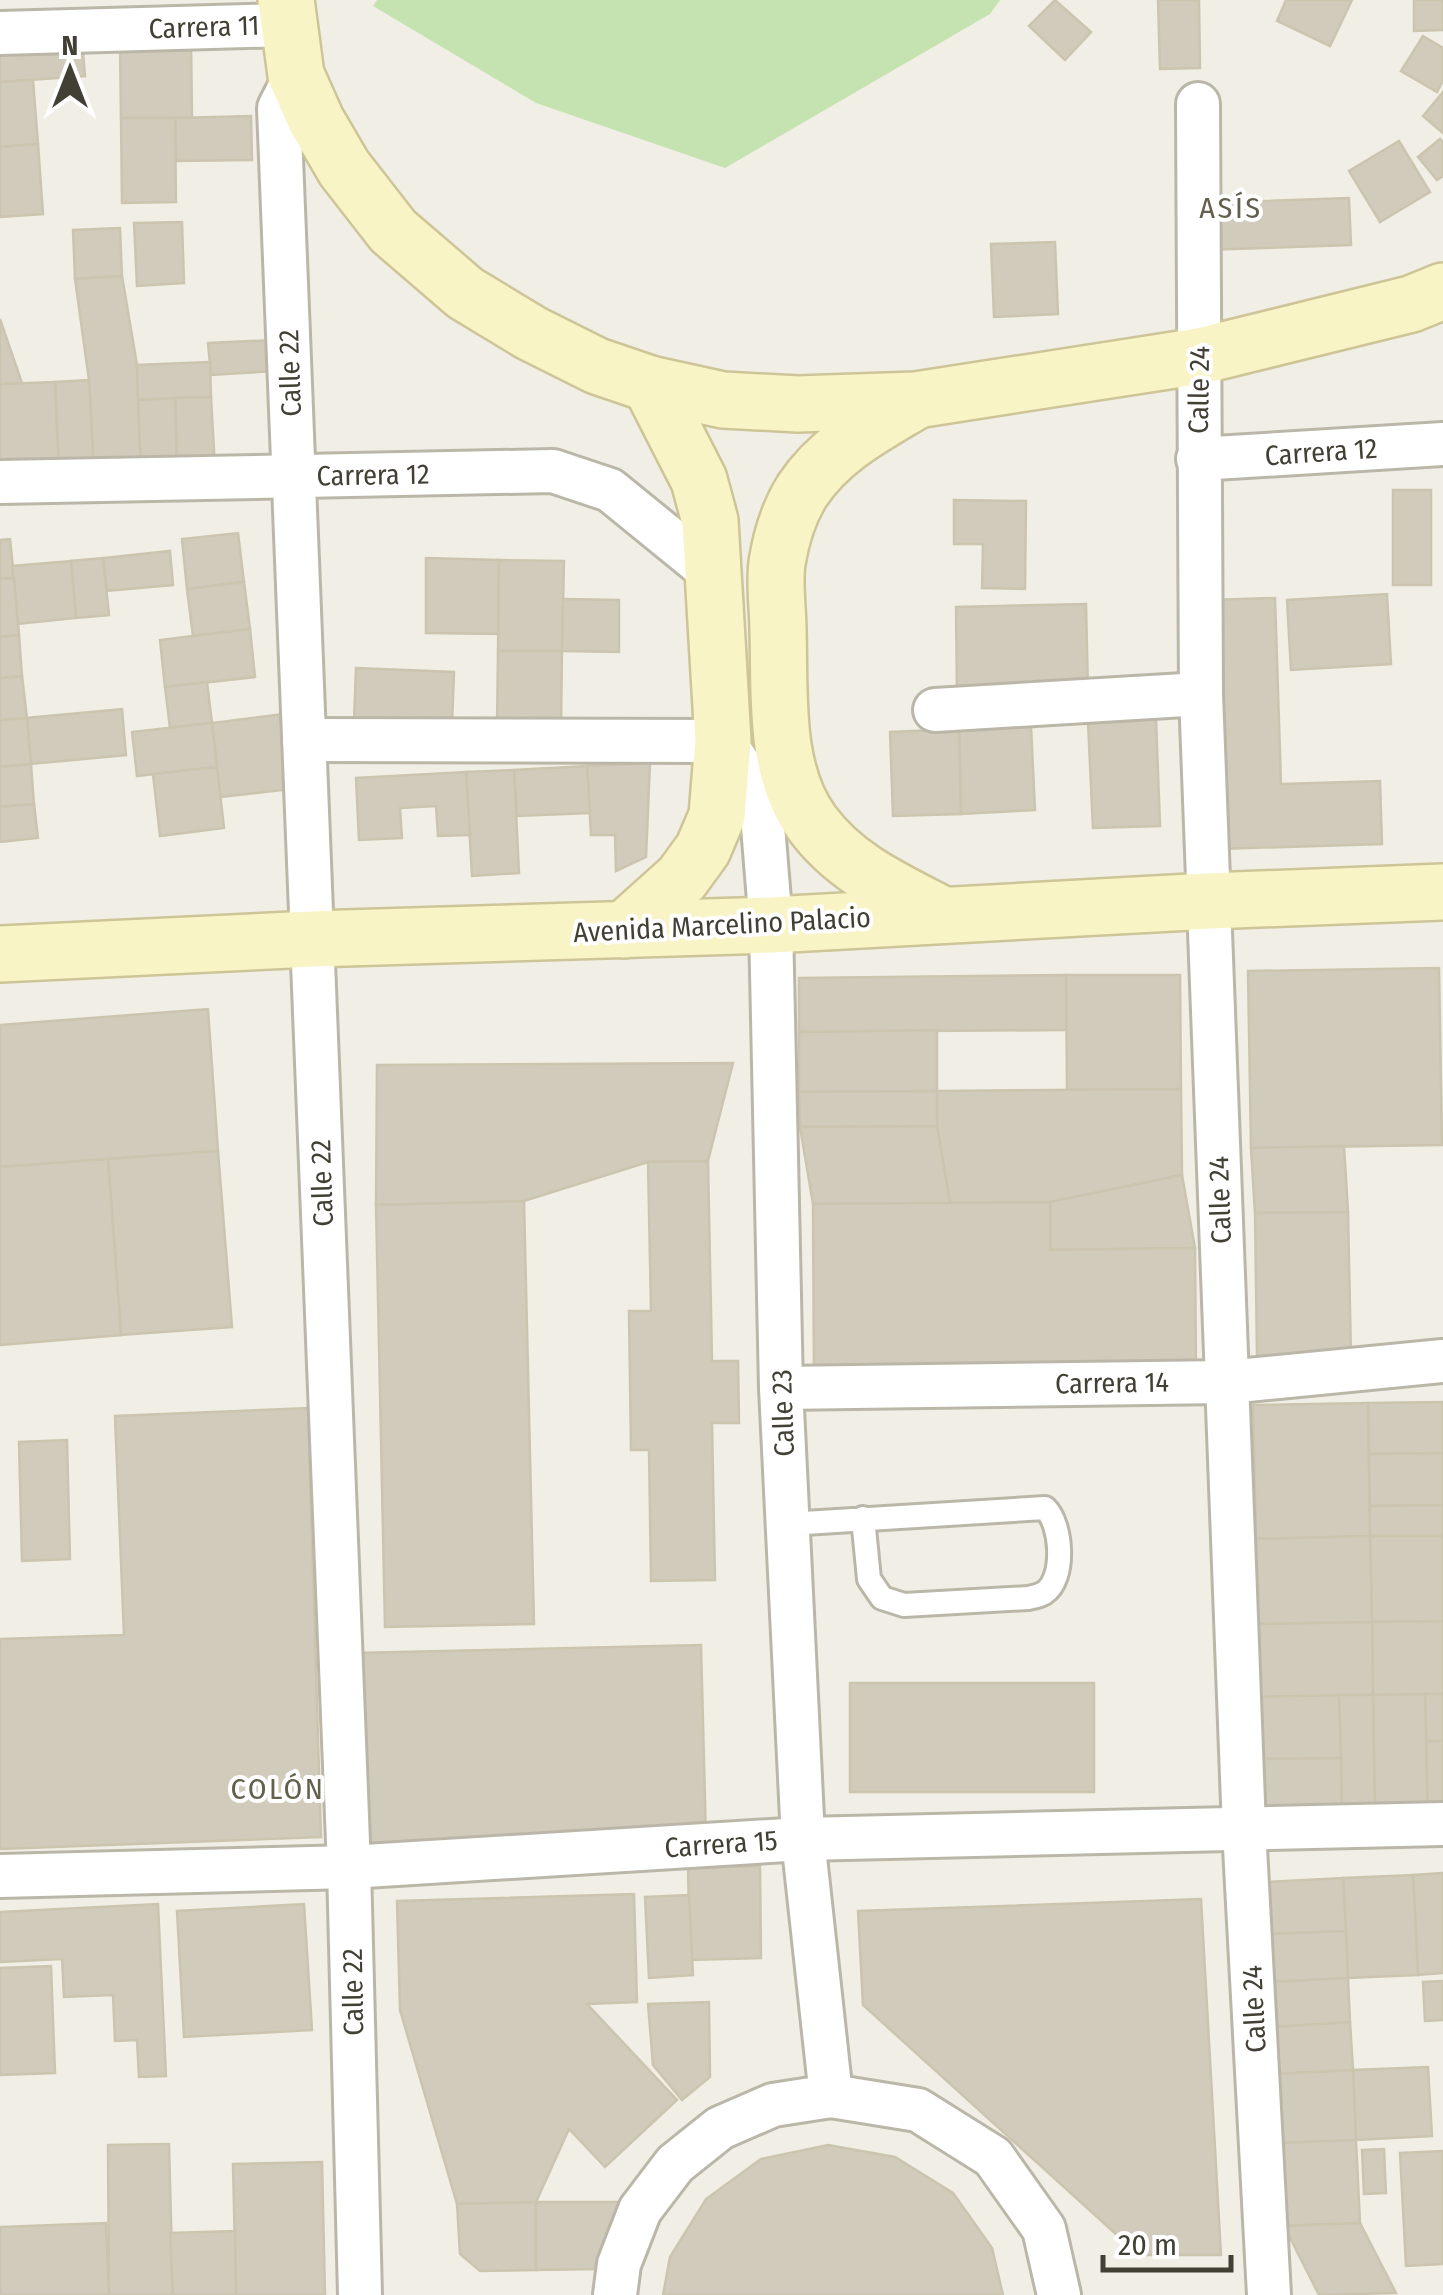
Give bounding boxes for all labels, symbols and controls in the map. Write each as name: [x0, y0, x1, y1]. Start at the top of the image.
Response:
street label: Carrera 11: [148, 9, 260, 45]
north arrow: [20, 20, 120, 120]
text: N: [62, 29, 78, 62]
district label: ASÍS: [1199, 190, 1263, 226]
street label: Calle 22: [272, 329, 308, 417]
street label: Calle 24: [1182, 346, 1216, 434]
street label: Carrera 12: [1264, 432, 1378, 472]
street label: Carrera 12: [316, 458, 430, 492]
street label: Avenida Marcelino Palacio: [572, 901, 872, 949]
street label: Calle 22: [304, 1139, 340, 1227]
street label: Calle 24: [1202, 1156, 1238, 1244]
street label: Carrera 14: [1055, 1366, 1169, 1400]
street label: Calle 23: [765, 1369, 801, 1457]
district label: COLÓN: [231, 1771, 325, 1807]
street label: Carrera 15: [663, 1824, 779, 1864]
street label: Calle 22: [336, 1948, 370, 2036]
street label: Calle 24: [1235, 1964, 1273, 2054]
scale bar: [1103, 2210, 1230, 2272]
text: 20 m: [1118, 2227, 1177, 2263]

